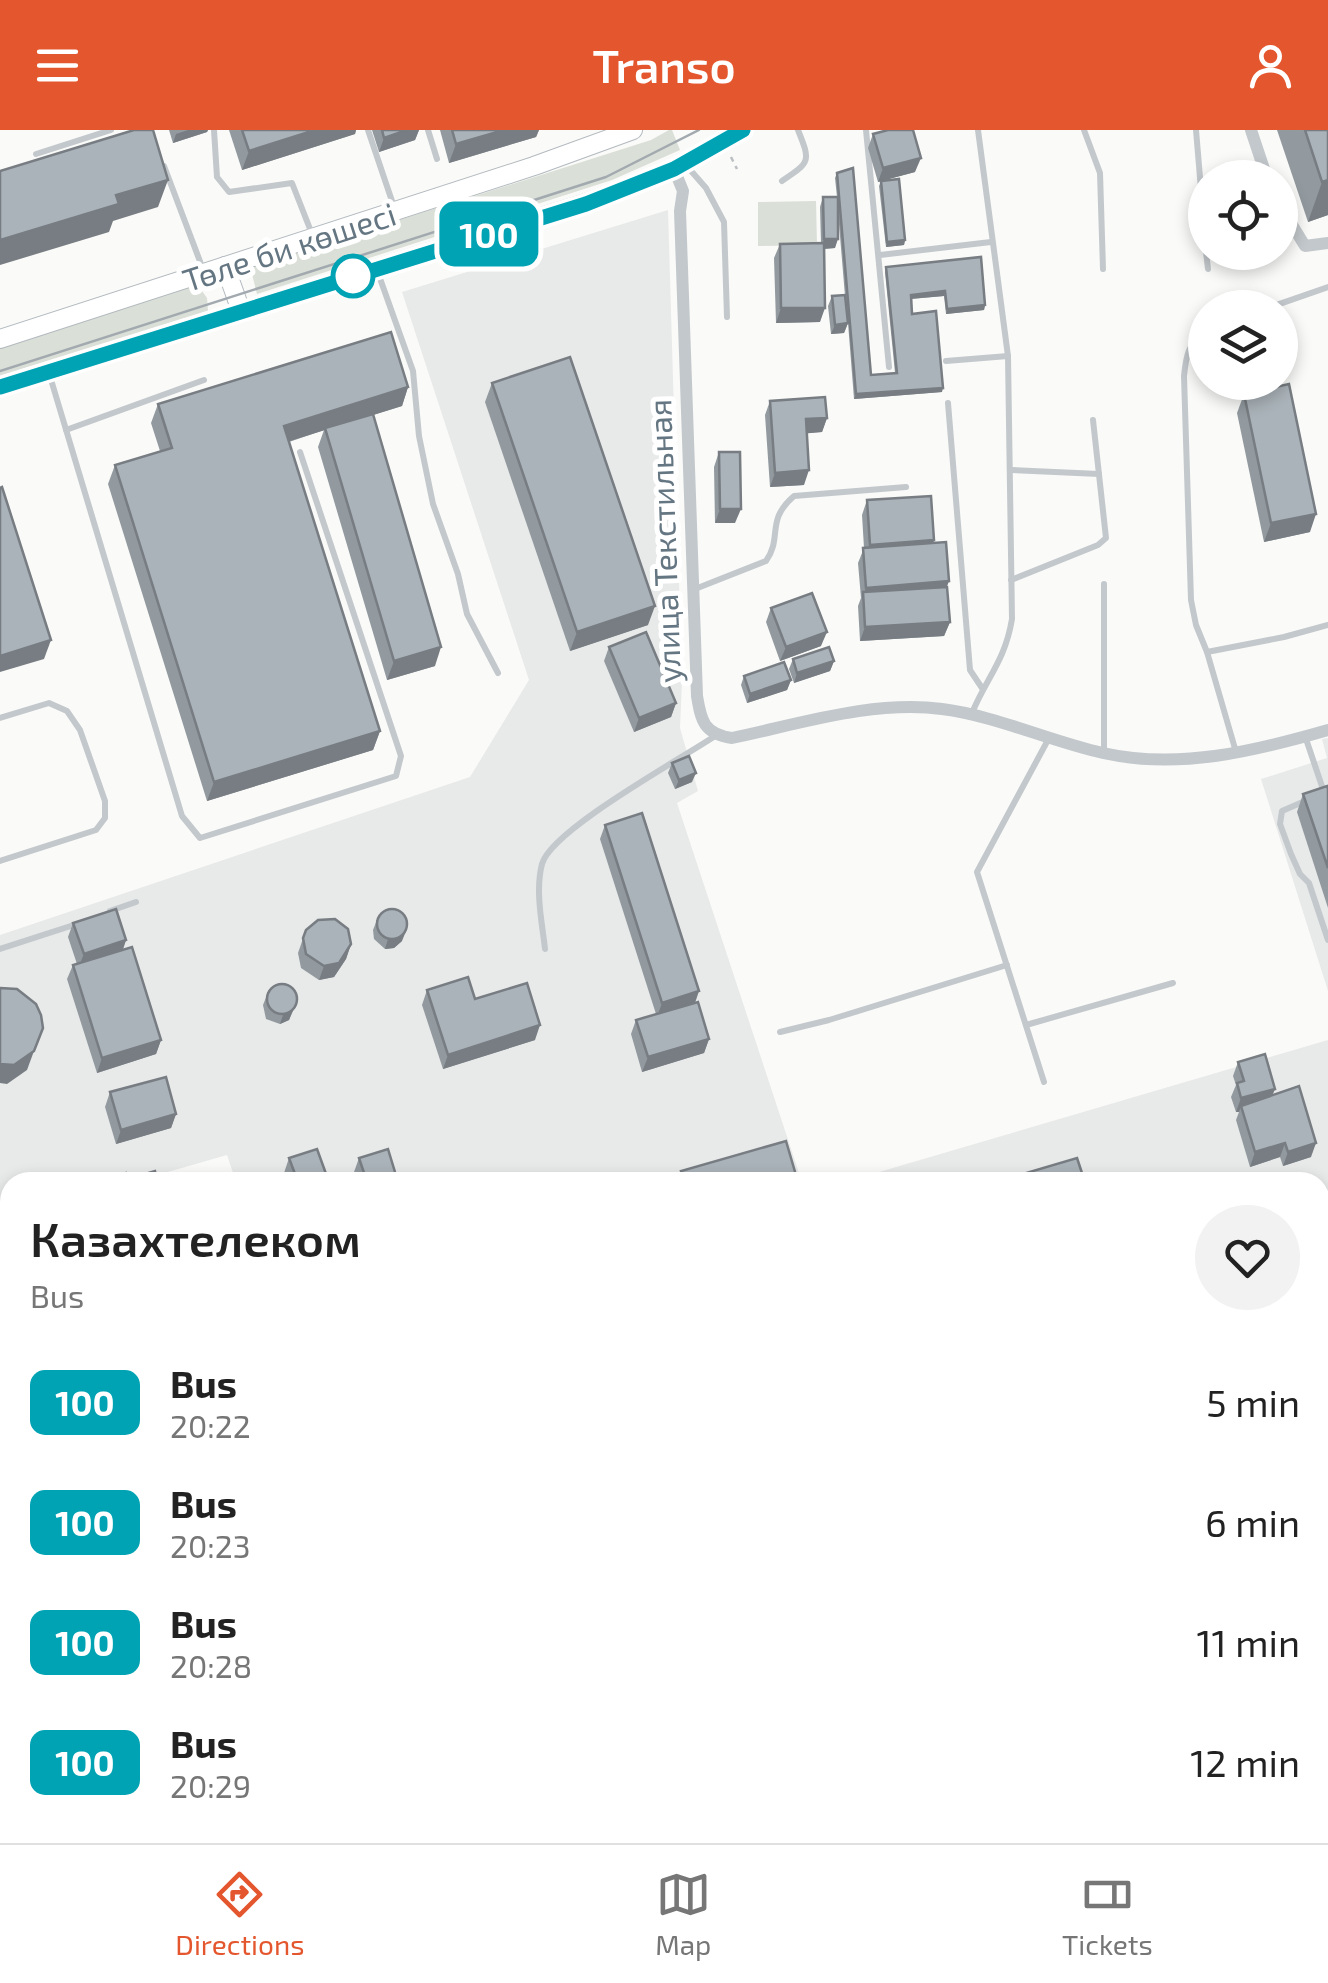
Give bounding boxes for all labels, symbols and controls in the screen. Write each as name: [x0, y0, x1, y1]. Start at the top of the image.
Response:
icon: menu: [30, 38, 85, 93]
text: Transo: [592, 38, 736, 92]
icon: person: [1243, 38, 1298, 93]
map controls: [1188, 160, 1298, 400]
button: locate: [1188, 160, 1298, 270]
street label: Төле би көшесі: [178, 194, 400, 298]
line badge: 100: [432, 202, 546, 266]
text: 100: [459, 213, 519, 255]
unlabelled marker: [332, 255, 374, 297]
button: layers: [1188, 290, 1298, 400]
street label: улица Текстильная: [639, 398, 688, 684]
button: heart: [1195, 1205, 1300, 1310]
text: Казахтелеком: [30, 1209, 361, 1267]
text: Bus: [30, 1276, 84, 1314]
text: Bus: [170, 1360, 237, 1406]
text: 5 min: [1206, 1379, 1300, 1425]
text: 100: [55, 1381, 115, 1423]
text: 20:22: [170, 1406, 251, 1444]
text: Bus: [170, 1480, 237, 1526]
text: 6 min: [1205, 1499, 1300, 1545]
text: 100: [55, 1501, 115, 1543]
text: 20:23: [170, 1526, 251, 1564]
text: Bus: [170, 1600, 237, 1646]
text: 11 min: [1196, 1619, 1300, 1665]
text: 100: [55, 1621, 115, 1663]
text: 20:28: [170, 1646, 252, 1684]
text: Bus: [170, 1720, 237, 1766]
text: 12 min: [1190, 1739, 1300, 1785]
text: 100: [55, 1741, 115, 1783]
text: 20:29: [170, 1766, 251, 1804]
tab: Directions: [175, 1867, 304, 1961]
tab: Map: [655, 1867, 711, 1961]
tab: Tickets: [1062, 1867, 1153, 1961]

